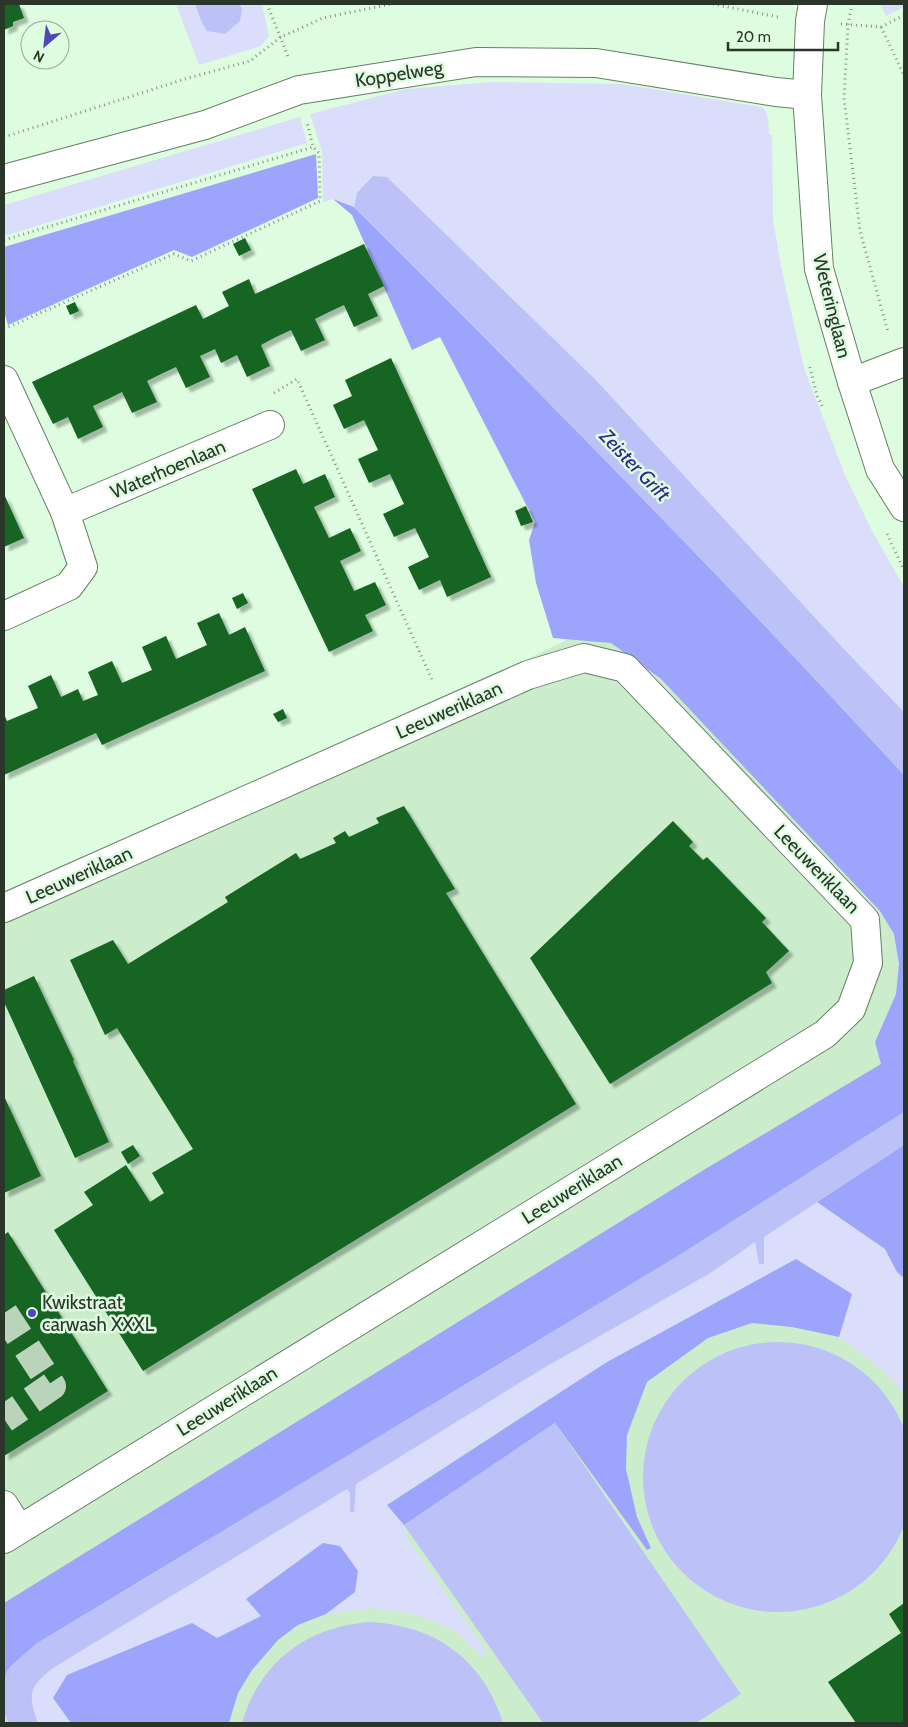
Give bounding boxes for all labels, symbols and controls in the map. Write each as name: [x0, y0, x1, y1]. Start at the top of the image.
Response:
north arrow: [20, 20, 70, 70]
scale bar: [728, 20, 838, 52]
text: 20 m: [736, 28, 771, 46]
text: N: [30, 46, 47, 67]
street label: Koppelweg: [353, 56, 445, 92]
street label: Weteringlaan: [808, 252, 856, 360]
water label: Zeister Grift: [594, 423, 676, 507]
street label: Waterhoenlaan: [107, 434, 229, 504]
street label: Leeuweriklaan: [392, 676, 506, 744]
street label: Leeuweriklaan: [769, 820, 865, 918]
street label: Leeuweriklaan: [22, 841, 136, 909]
street label: Leeuweriklaan: [518, 1149, 626, 1229]
place label: Kwikstraat carwash XXXL: [42, 1291, 155, 1336]
marker: Kwikstraat carwash XXXL: [26, 1307, 38, 1319]
street label: Leeuweriklaan: [173, 1361, 281, 1441]

